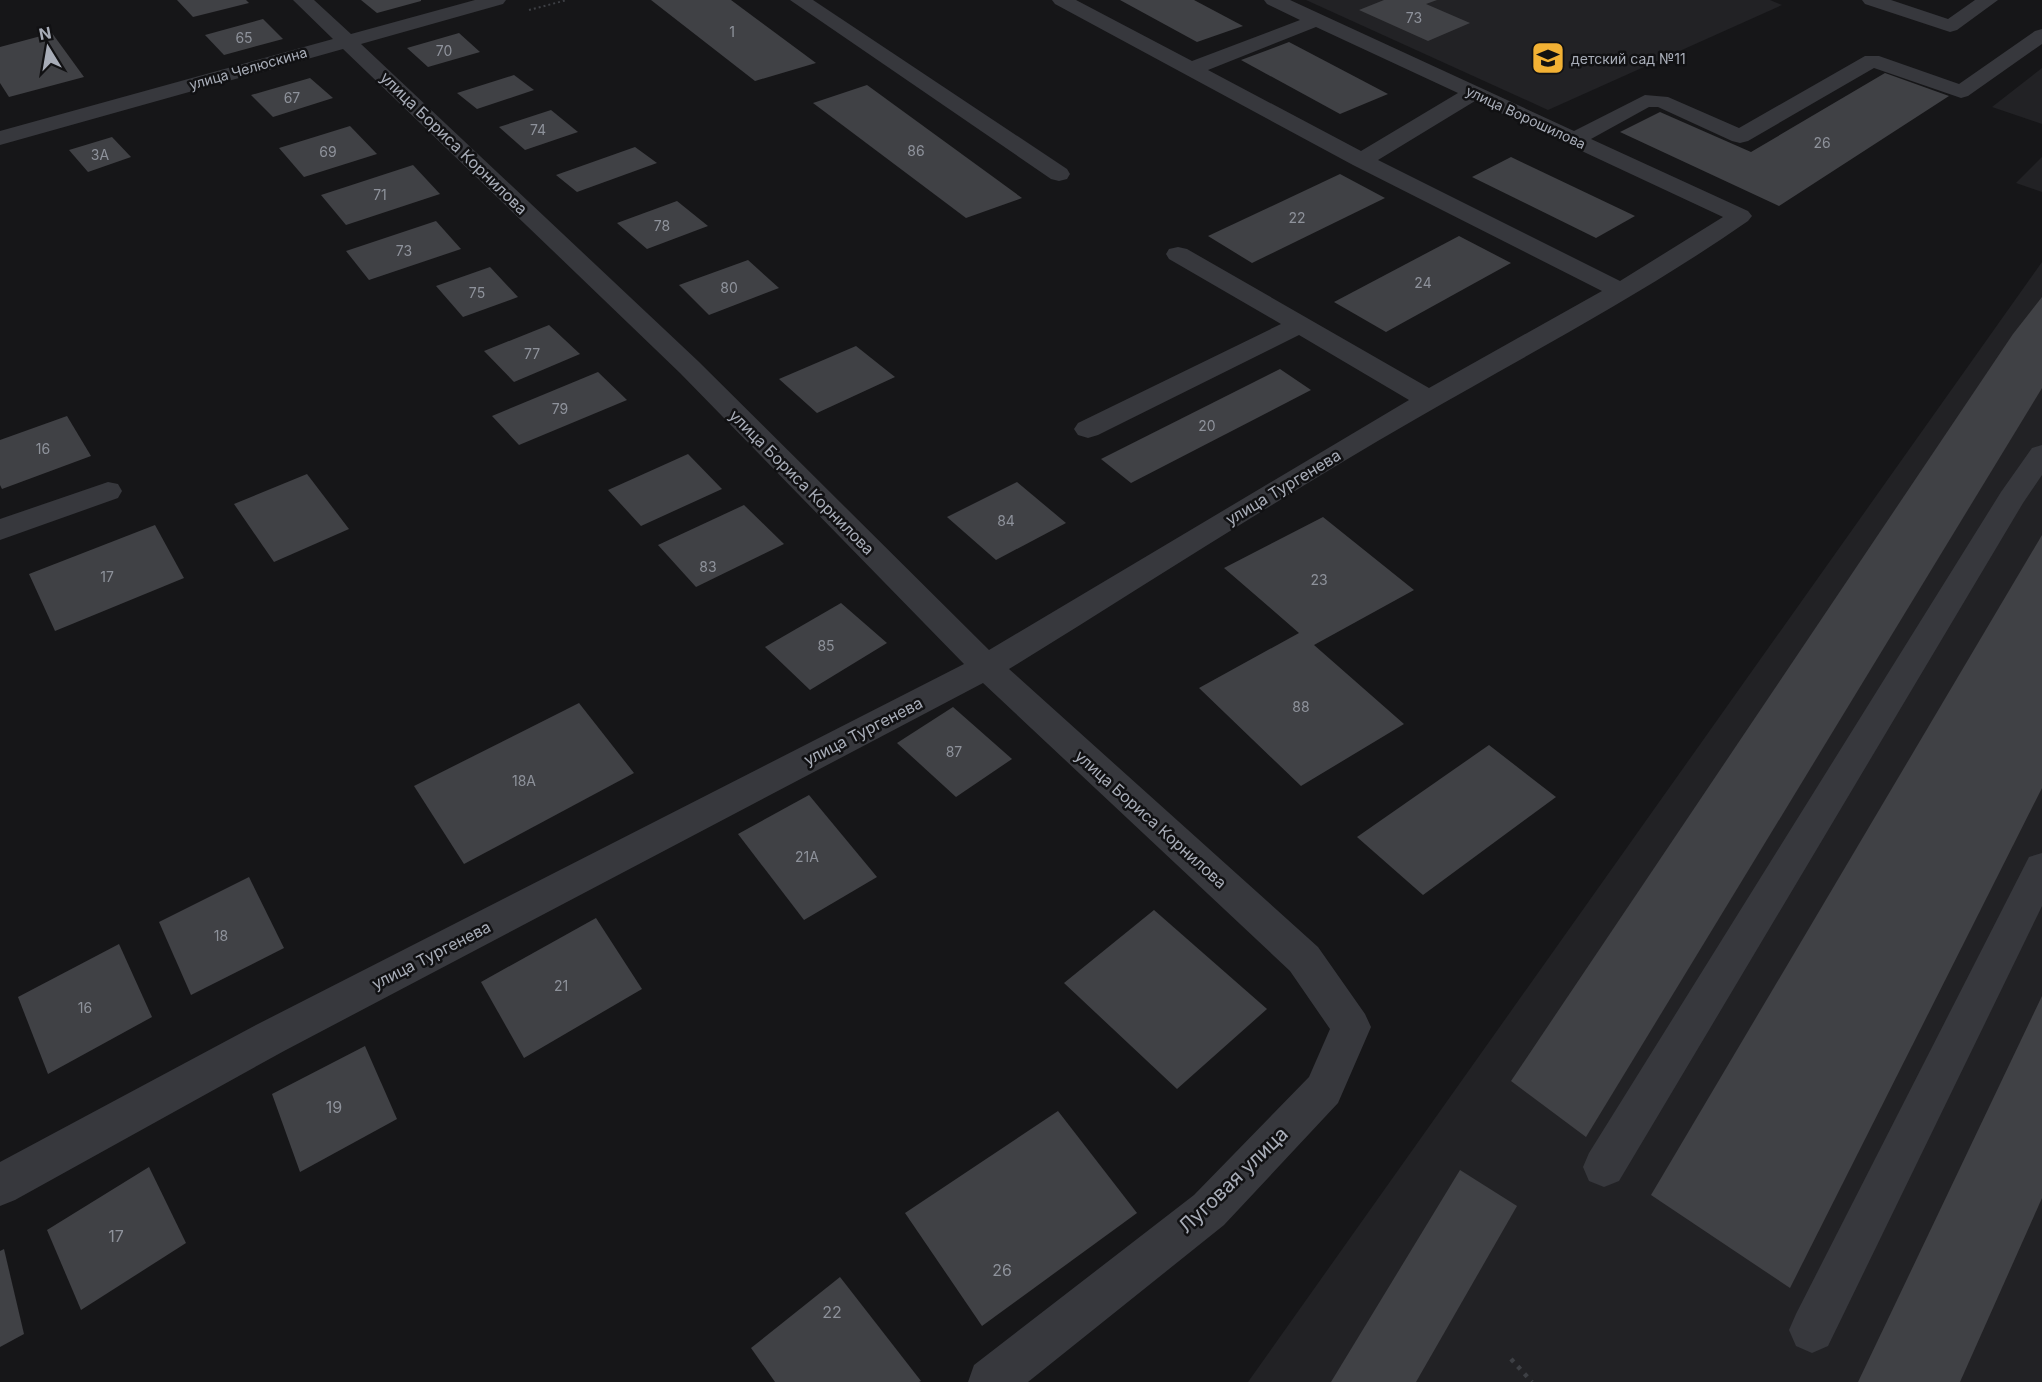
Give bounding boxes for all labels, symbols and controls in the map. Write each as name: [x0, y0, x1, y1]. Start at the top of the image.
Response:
house number: 73: [1406, 9, 1422, 26]
north arrow: [18, 18, 78, 78]
text: N: [37, 22, 53, 44]
house number: 1: [729, 23, 735, 40]
house number: 65: [235, 29, 253, 46]
school or university icon: детский сад №11: [1530, 40, 1566, 76]
house number: 70: [436, 42, 452, 59]
street label: улица Челюскина: [187, 43, 309, 93]
place label: детский сад №11: [1571, 50, 1686, 67]
street label: улица Бориса Корнилова: [376, 67, 532, 219]
street label: улица Ворошилова: [1463, 82, 1589, 152]
house number: 67: [284, 89, 300, 106]
house number: 74: [530, 121, 546, 138]
house number: 26: [1813, 134, 1831, 151]
house number: 86: [907, 142, 925, 159]
house number: 69: [319, 143, 337, 160]
house number: 3А: [91, 146, 109, 163]
house number: 71: [373, 186, 387, 203]
house number: 22: [1288, 209, 1306, 226]
house number: 78: [654, 217, 670, 234]
house number: 73: [396, 242, 412, 259]
house number: 24: [1414, 274, 1432, 291]
house number: 80: [720, 279, 738, 296]
house number: 75: [469, 284, 485, 301]
house number: 77: [524, 345, 540, 362]
house number: 79: [552, 400, 568, 417]
street label: улица Бориса Корнилова: [725, 405, 879, 559]
house number: 20: [1198, 417, 1216, 434]
house number: 16: [36, 440, 50, 457]
street label: улица Тургенева: [1222, 445, 1344, 529]
house number: 84: [997, 512, 1015, 529]
house number: 83: [699, 558, 717, 575]
house number: 17: [100, 568, 114, 585]
house number: 23: [1310, 571, 1328, 588]
house number: 85: [817, 637, 835, 654]
street label: улица Тургенева: [800, 692, 926, 770]
house number: 88: [1292, 698, 1310, 715]
house number: 87: [946, 743, 962, 760]
street label: улица Бориса Корнилова: [1071, 746, 1231, 892]
house number: 18А: [512, 772, 536, 789]
house number: 21А: [795, 848, 819, 865]
street label: улица Тургенева: [368, 916, 494, 994]
house number: 18: [214, 927, 228, 944]
house number: 21: [554, 977, 568, 994]
house number: 16: [78, 999, 92, 1016]
house number: 19: [326, 1097, 342, 1117]
street label: Луговая улица: [1173, 1122, 1293, 1238]
house number: 17: [108, 1226, 124, 1246]
house number: 26: [992, 1260, 1012, 1280]
house number: 22: [822, 1302, 842, 1322]

